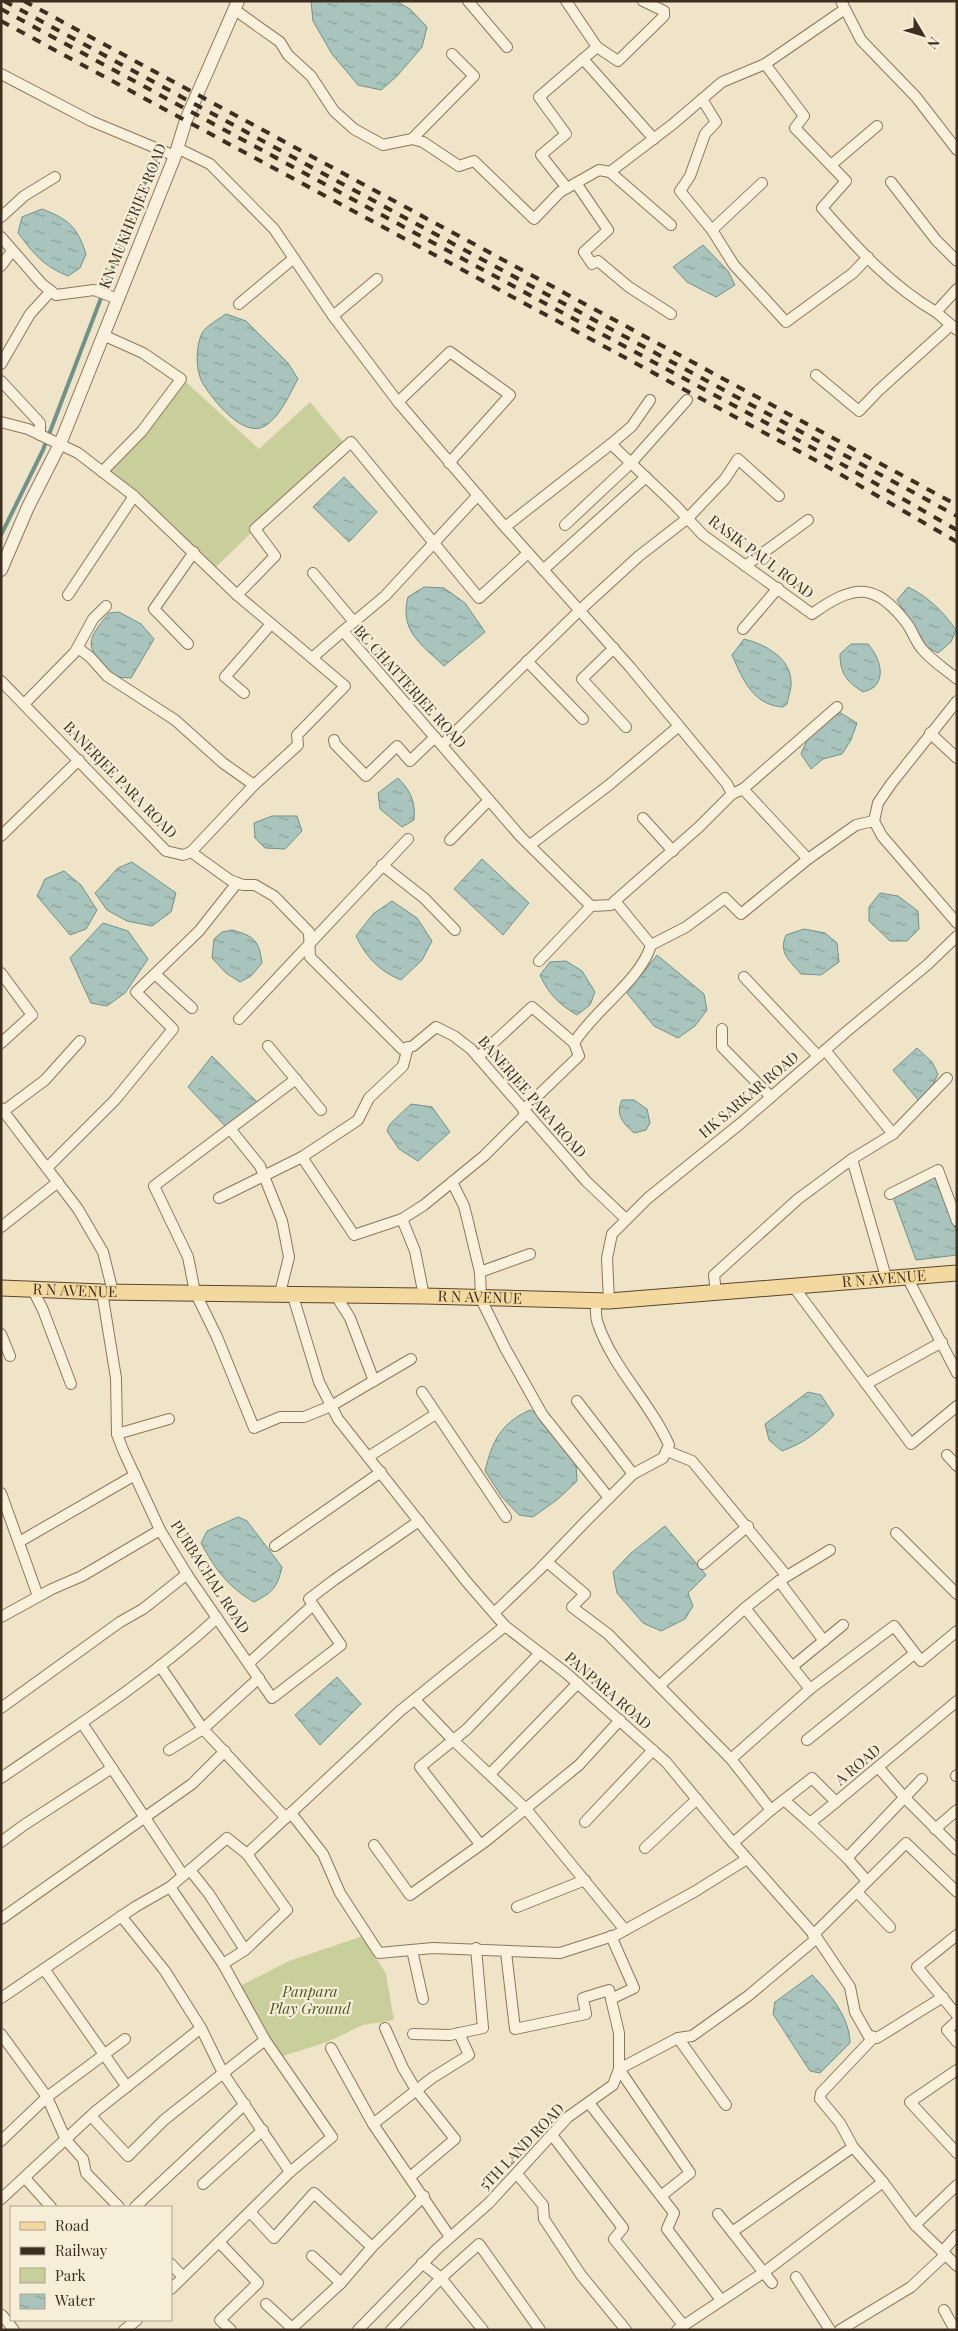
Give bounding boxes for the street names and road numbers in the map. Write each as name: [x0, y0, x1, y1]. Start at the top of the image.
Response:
street label: KN MUKHERJEE ROAD: [94, 140, 170, 291]
street label: RASIK PAUL ROAD: [705, 510, 818, 602]
street label: BC CHATTERJEE ROAD: [350, 621, 471, 752]
street label: BANERJEE PARA ROAD: [59, 716, 182, 842]
street label: BANERJEE PARA ROAD: [474, 1031, 591, 1162]
street label: HK SARKAR ROAD: [694, 1046, 803, 1142]
street label: R N AVENUE: [841, 1265, 927, 1291]
street label: R N AVENUE: [32, 1278, 117, 1301]
street label: R N AVENUE: [437, 1285, 522, 1308]
street label: PURBACHAL ROAD: [167, 1516, 255, 1637]
street label: PANPARA ROAD: [561, 1647, 656, 1734]
street label: A ROAD: [830, 1739, 884, 1790]
street label: 5TH LAND ROAD: [474, 2098, 568, 2194]

